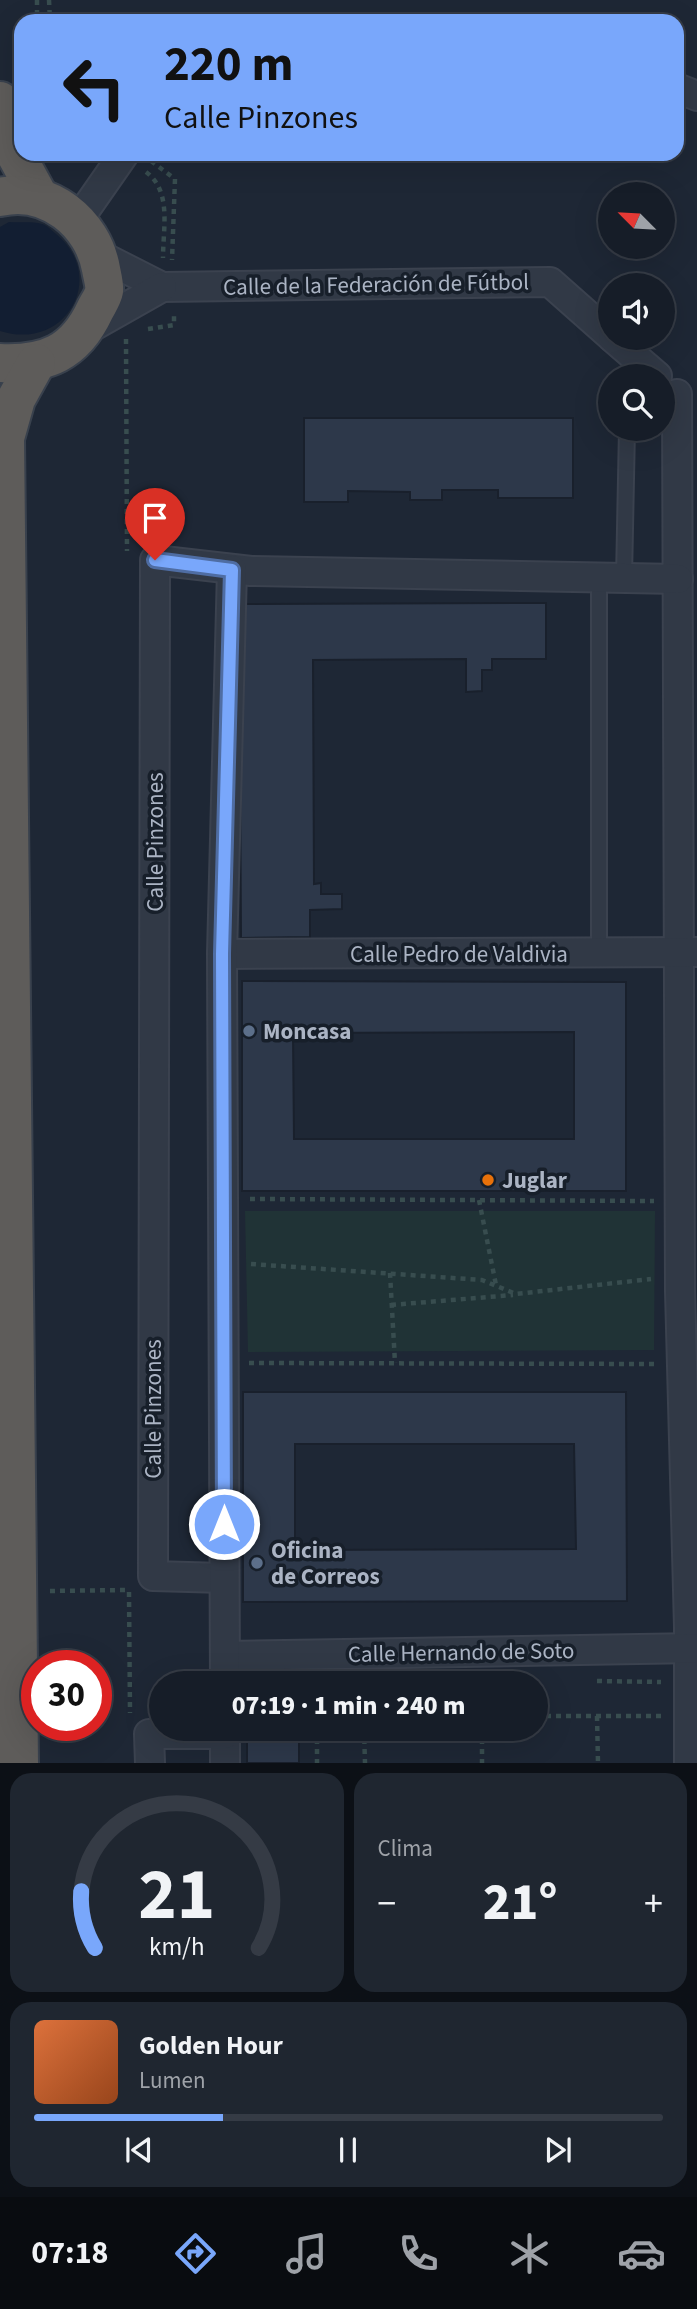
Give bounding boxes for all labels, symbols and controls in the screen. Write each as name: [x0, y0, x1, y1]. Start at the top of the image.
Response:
text: 220 m: [164, 30, 293, 100]
icon: left: [49, 42, 140, 133]
text: Calle Pinzones: [164, 95, 358, 141]
north arrow: [598, 182, 676, 259]
map controls: [598, 182, 675, 441]
street label: Calle de la Federación de Fútbol: [223, 265, 529, 304]
button: sound: [598, 273, 675, 350]
button: search: [598, 364, 675, 441]
pin: [125, 488, 185, 560]
icon: arrive: [136, 499, 174, 537]
street label: Calle Pinzones: [139, 772, 172, 912]
street label: Calle Pedro de Valdivia: [350, 938, 568, 971]
place label: Moncasa: [263, 1015, 351, 1048]
marker: Moncasa: [241, 1023, 257, 1039]
place label: Juglar: [502, 1164, 568, 1197]
marker: Juglar: [480, 1172, 496, 1188]
street label: Calle Pinzones: [137, 1339, 170, 1479]
position arrow: [187, 1487, 261, 1561]
place label: Oficina de Correos: [271, 1534, 380, 1593]
marker: Oficina de Correos: [249, 1555, 265, 1571]
street label: Calle Hernando de Soto: [347, 1634, 575, 1671]
speed limit sign: 30: [21, 1650, 112, 1741]
text: 07:19 · 1 min · 240 m: [232, 1687, 465, 1724]
text: Clima: [378, 1832, 433, 1865]
text: 21: [138, 1844, 215, 1948]
text: 21°: [483, 1866, 558, 1940]
text: −: [378, 1877, 396, 1931]
text: +: [644, 1877, 663, 1931]
text: km/h: [149, 1929, 205, 1965]
text: Golden Hour: [139, 2027, 283, 2064]
text: Lumen: [139, 2064, 206, 2097]
icon: previous: [120, 2131, 158, 2169]
icon: pause: [329, 2131, 367, 2169]
icon: next: [539, 2131, 577, 2169]
icon: directions: [171, 2229, 220, 2278]
icon: music: [282, 2229, 331, 2278]
icon: phone: [394, 2229, 443, 2278]
icon: climate: [505, 2229, 554, 2278]
icon: car: [617, 2229, 666, 2278]
text: 07:18: [31, 2230, 108, 2276]

